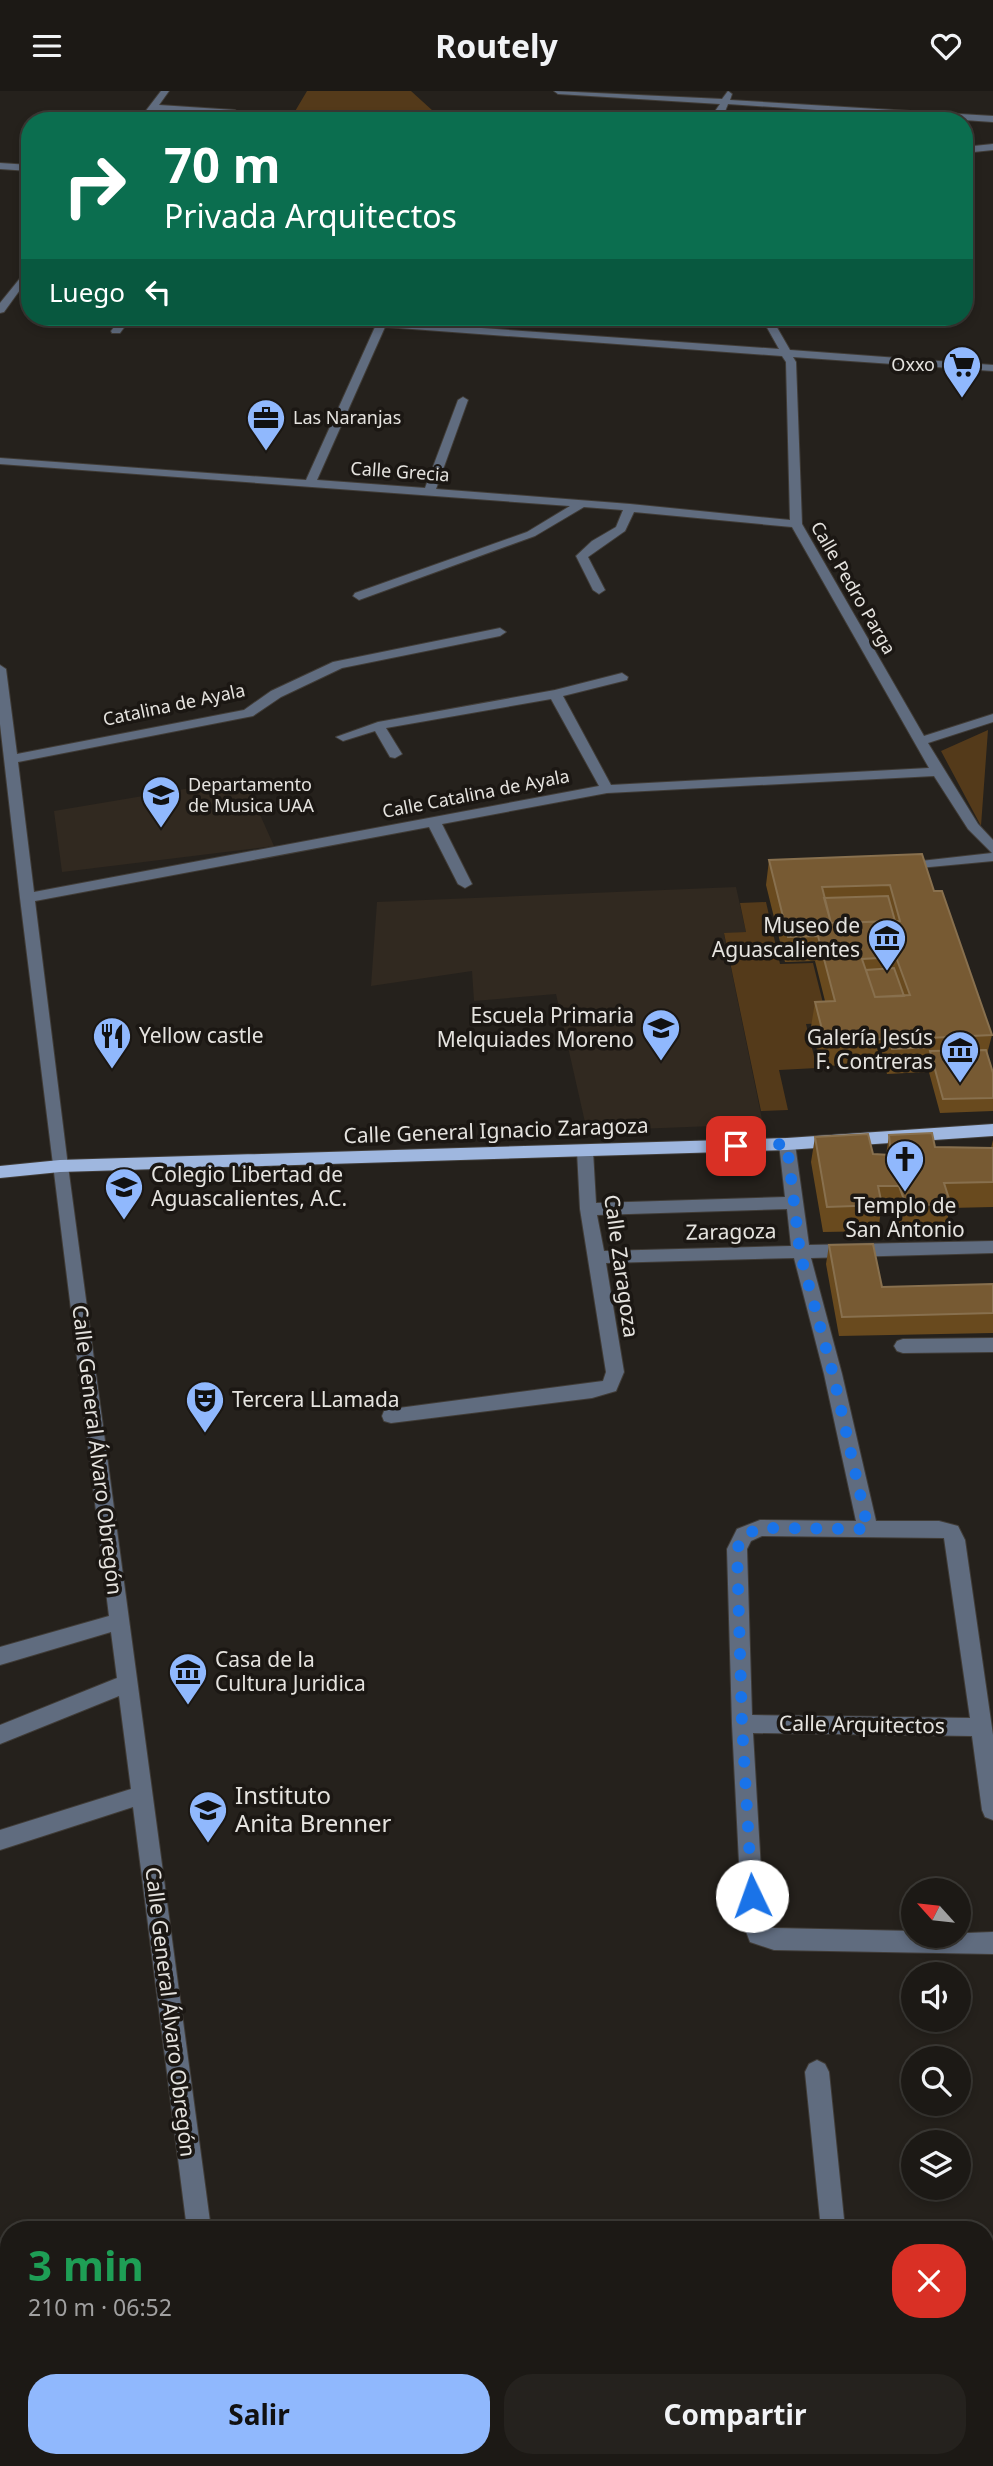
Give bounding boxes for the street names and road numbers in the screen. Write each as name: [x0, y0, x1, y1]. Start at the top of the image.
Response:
street label: Calle Grecia: [350, 456, 450, 486]
street label: Calle Pedro Parga: [806, 517, 902, 658]
street label: Catalina de Ayala: [101, 677, 247, 731]
street label: Calle Catalina de Ayala: [380, 763, 571, 823]
street label: Calle General Ignacio Zaragoza: [343, 1111, 649, 1149]
street label: Calle Zaragoza: [598, 1193, 646, 1339]
street label: Zaragoza: [685, 1216, 777, 1246]
street label: Calle General Álvaro Obregón: [66, 1303, 130, 1596]
street label: Calle Arquitectos: [779, 1709, 945, 1739]
street label: Calle General Álvaro Obregón: [139, 1865, 203, 2158]

